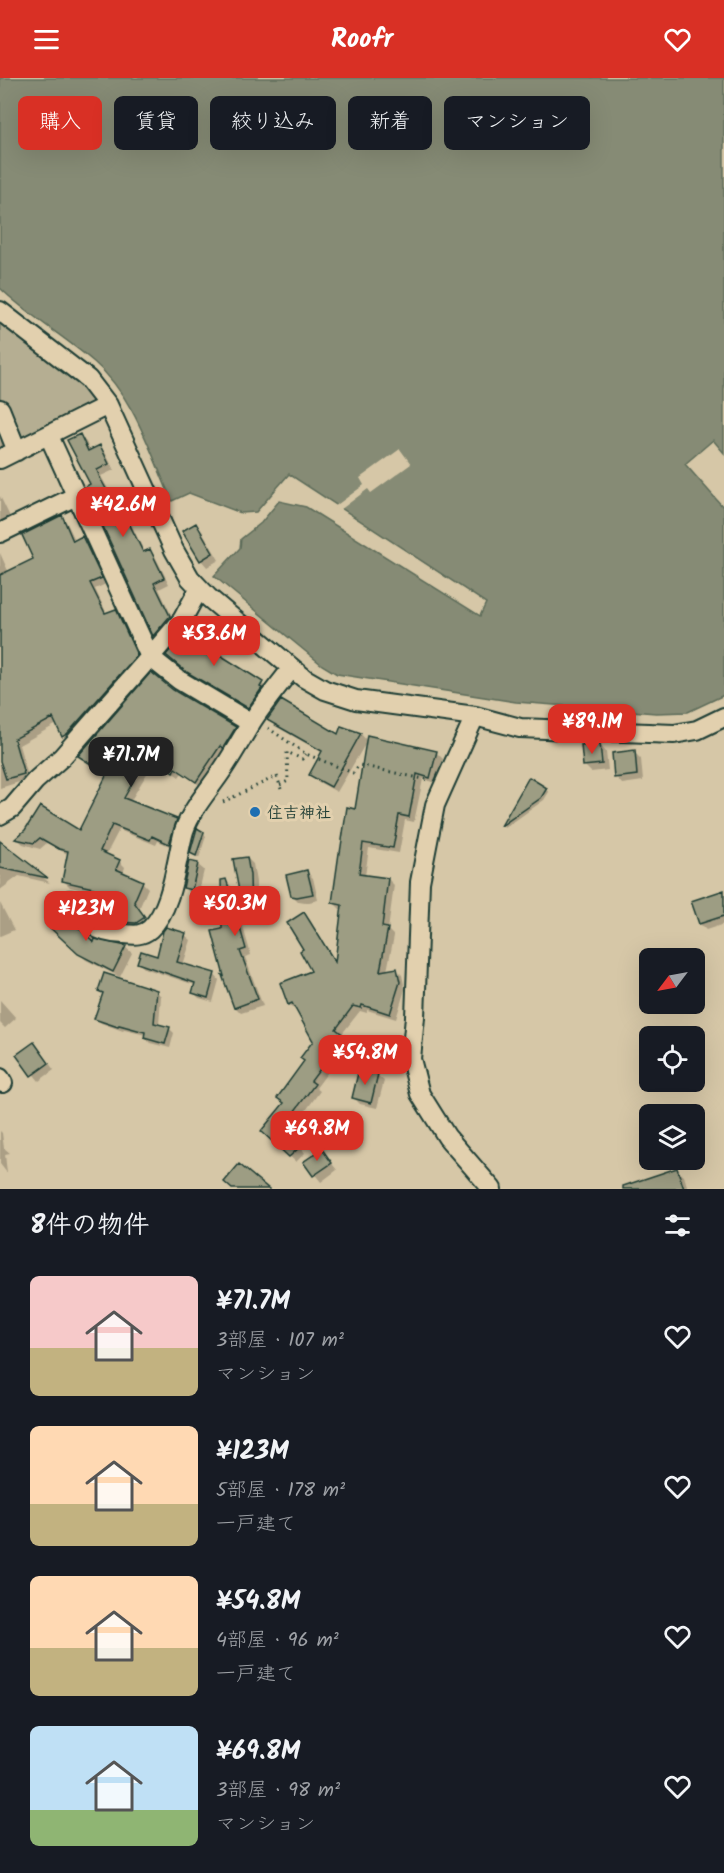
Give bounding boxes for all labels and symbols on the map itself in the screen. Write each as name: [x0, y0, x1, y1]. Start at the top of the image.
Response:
pin: ¥42.6M: [74, 487, 172, 538]
pin: ¥53.6M: [165, 616, 263, 667]
pin: ¥89.1M: [543, 704, 641, 755]
pin: ¥71.7M: [82, 737, 180, 788]
place label: 住吉神社: [267, 801, 331, 826]
marker: 住吉神社: [248, 805, 262, 819]
pin: ¥50.3M: [186, 886, 284, 937]
pin: ¥123M: [44, 891, 128, 942]
north arrow: [639, 948, 705, 1014]
pin: ¥54.8M: [316, 1035, 414, 1086]
pin: ¥69.8M: [268, 1111, 366, 1162]

